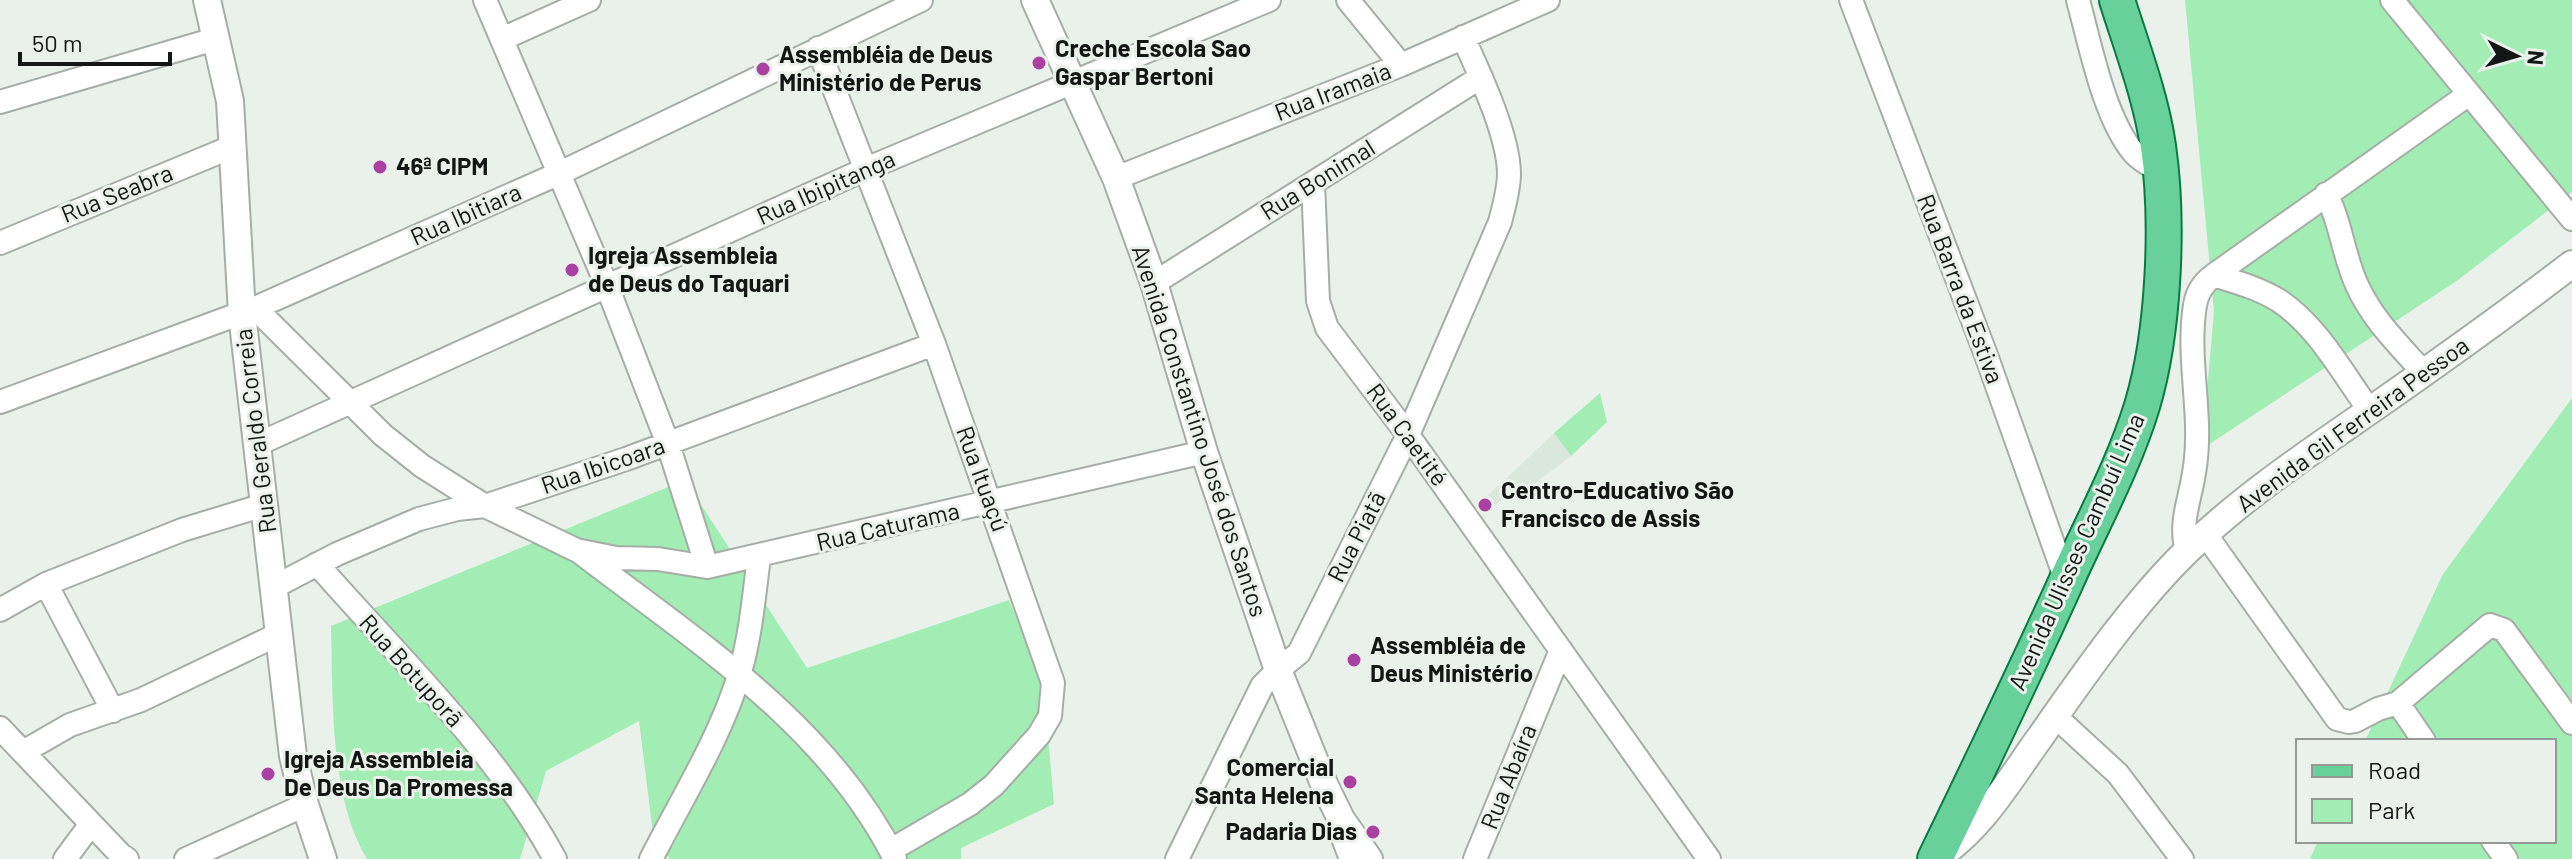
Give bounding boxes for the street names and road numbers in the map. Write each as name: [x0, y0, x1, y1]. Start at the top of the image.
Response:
street label: Rua Iramaia: [1270, 55, 1395, 126]
street label: Rua Bonimal: [1255, 132, 1380, 225]
street label: Rua Ibipitanga: [752, 143, 899, 230]
street label: Rua Seabra: [56, 157, 176, 228]
street label: Rua Ibitiara: [406, 176, 525, 251]
street label: Rua Barra da Estiva: [1912, 190, 2011, 387]
street label: Avenida Constantino José dos Santos: [1127, 241, 1274, 620]
street label: Rua Geraldo Correia: [228, 327, 281, 535]
street label: Avenida Gil Ferreira Pessoa: [2230, 330, 2474, 518]
street label: Rua Caetité: [1361, 377, 1455, 491]
street label: Avenida Ulisses Cambuí Lima: [2001, 408, 2150, 694]
street label: Rua Ituaçú: [951, 422, 1016, 535]
street label: Rua Ibicoara: [537, 430, 668, 499]
street label: Rua Piatã: [1320, 486, 1391, 587]
street label: Rua Caturama: [813, 495, 962, 556]
street label: Rua Botuporã: [354, 608, 470, 732]
street label: Rua Abaíra: [1473, 720, 1542, 833]

